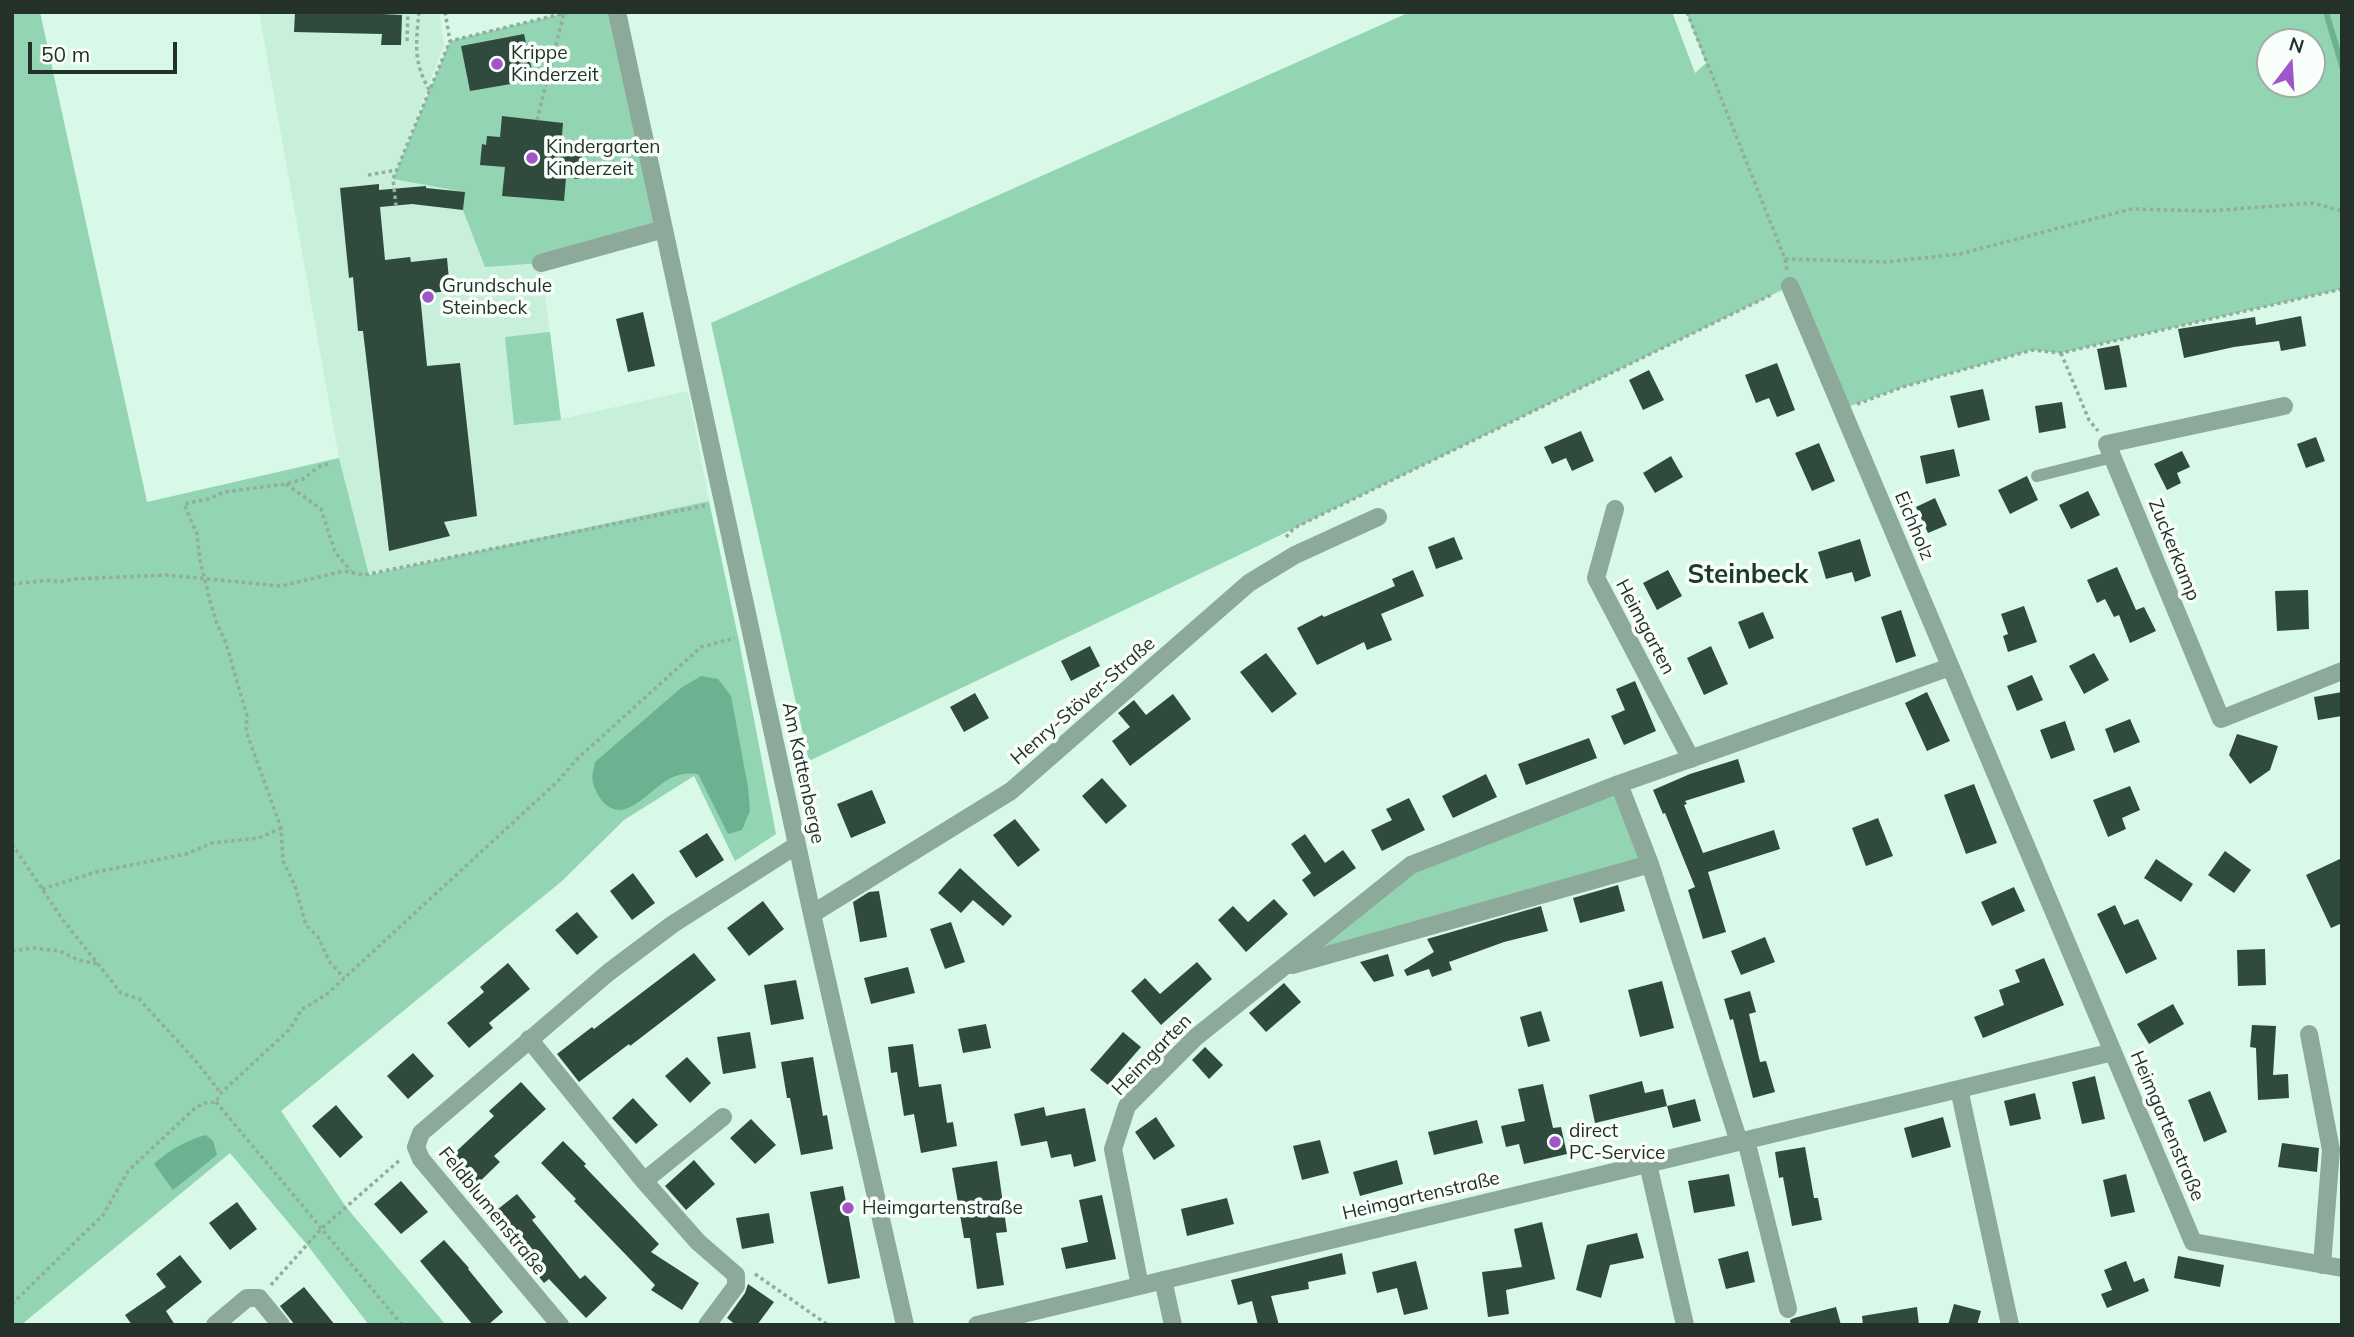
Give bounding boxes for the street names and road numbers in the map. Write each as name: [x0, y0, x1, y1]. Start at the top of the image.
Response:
street label: Eichholz: [1889, 488, 1939, 564]
street label: Zuckerkamp: [2143, 496, 2205, 604]
street label: Heimgarten: [1610, 576, 1680, 678]
street label: Henry-Stöver-Straße: [1006, 632, 1160, 770]
street label: Am Kattenberge: [777, 700, 829, 846]
street label: Heimgarten: [1108, 1010, 1196, 1100]
street label: Heimgartenstraße: [2125, 1047, 2209, 1205]
street label: Feldblumenstraße: [433, 1142, 551, 1280]
street label: Heimgartenstraße: [1340, 1167, 1502, 1225]

